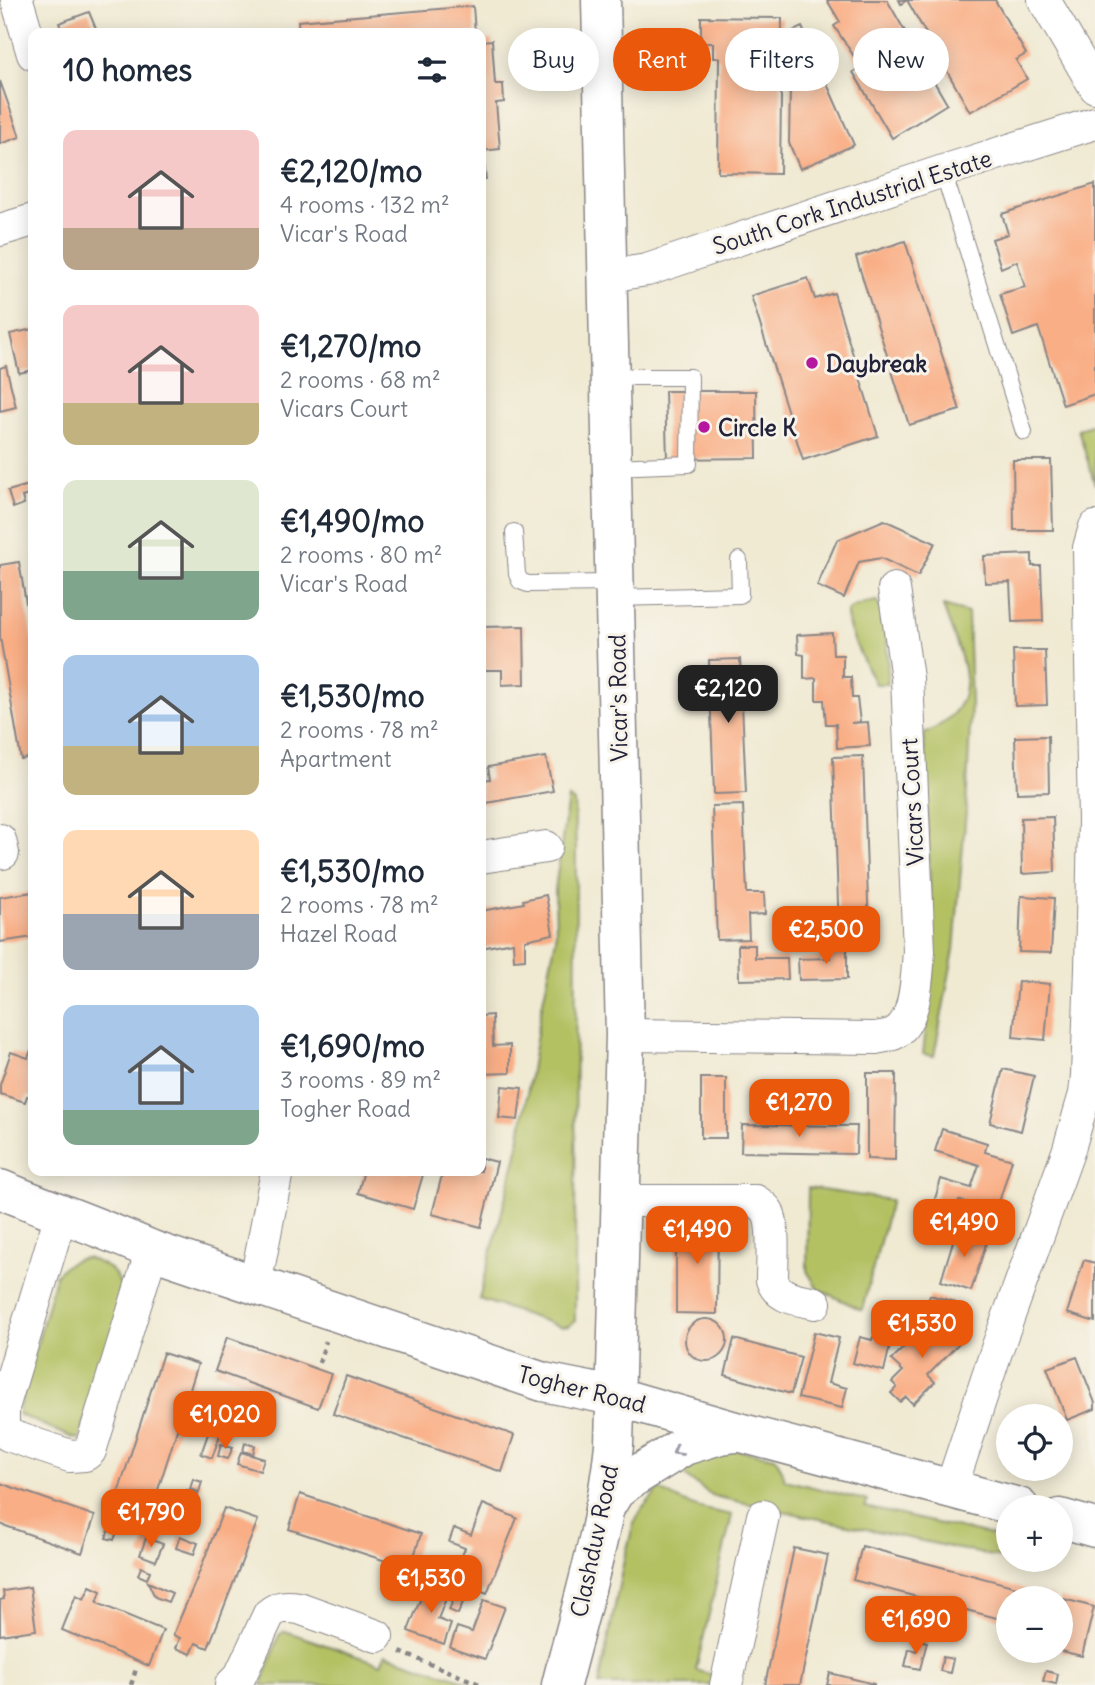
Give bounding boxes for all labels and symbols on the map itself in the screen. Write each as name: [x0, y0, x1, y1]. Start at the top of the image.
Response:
street label: South Cork Industrial Estate: [709, 143, 995, 261]
place label: Daybreak: [826, 349, 927, 378]
marker: Daybreak: [804, 355, 820, 371]
place label: Circle K: [718, 413, 797, 442]
marker: Circle K: [696, 419, 712, 435]
street label: Vicar's Road: [602, 634, 634, 762]
pin: €2,120: [671, 666, 785, 725]
street label: Vicars Court: [894, 737, 930, 867]
pin: €2,500: [769, 906, 883, 966]
pin: €1,270: [742, 1080, 856, 1139]
pin: €1,490: [907, 1200, 1021, 1259]
pin: €1,490: [640, 1206, 754, 1266]
pin: €1,530: [865, 1300, 979, 1360]
street label: Togher Road: [515, 1359, 649, 1419]
pin: €1,020: [168, 1392, 282, 1451]
one-way arrow: [672, 1443, 684, 1456]
street label: Clashduv Road: [564, 1462, 624, 1620]
pin: €1,790: [94, 1490, 208, 1549]
pin: €1,530: [374, 1556, 488, 1615]
pin: €1,690: [859, 1596, 973, 1656]

